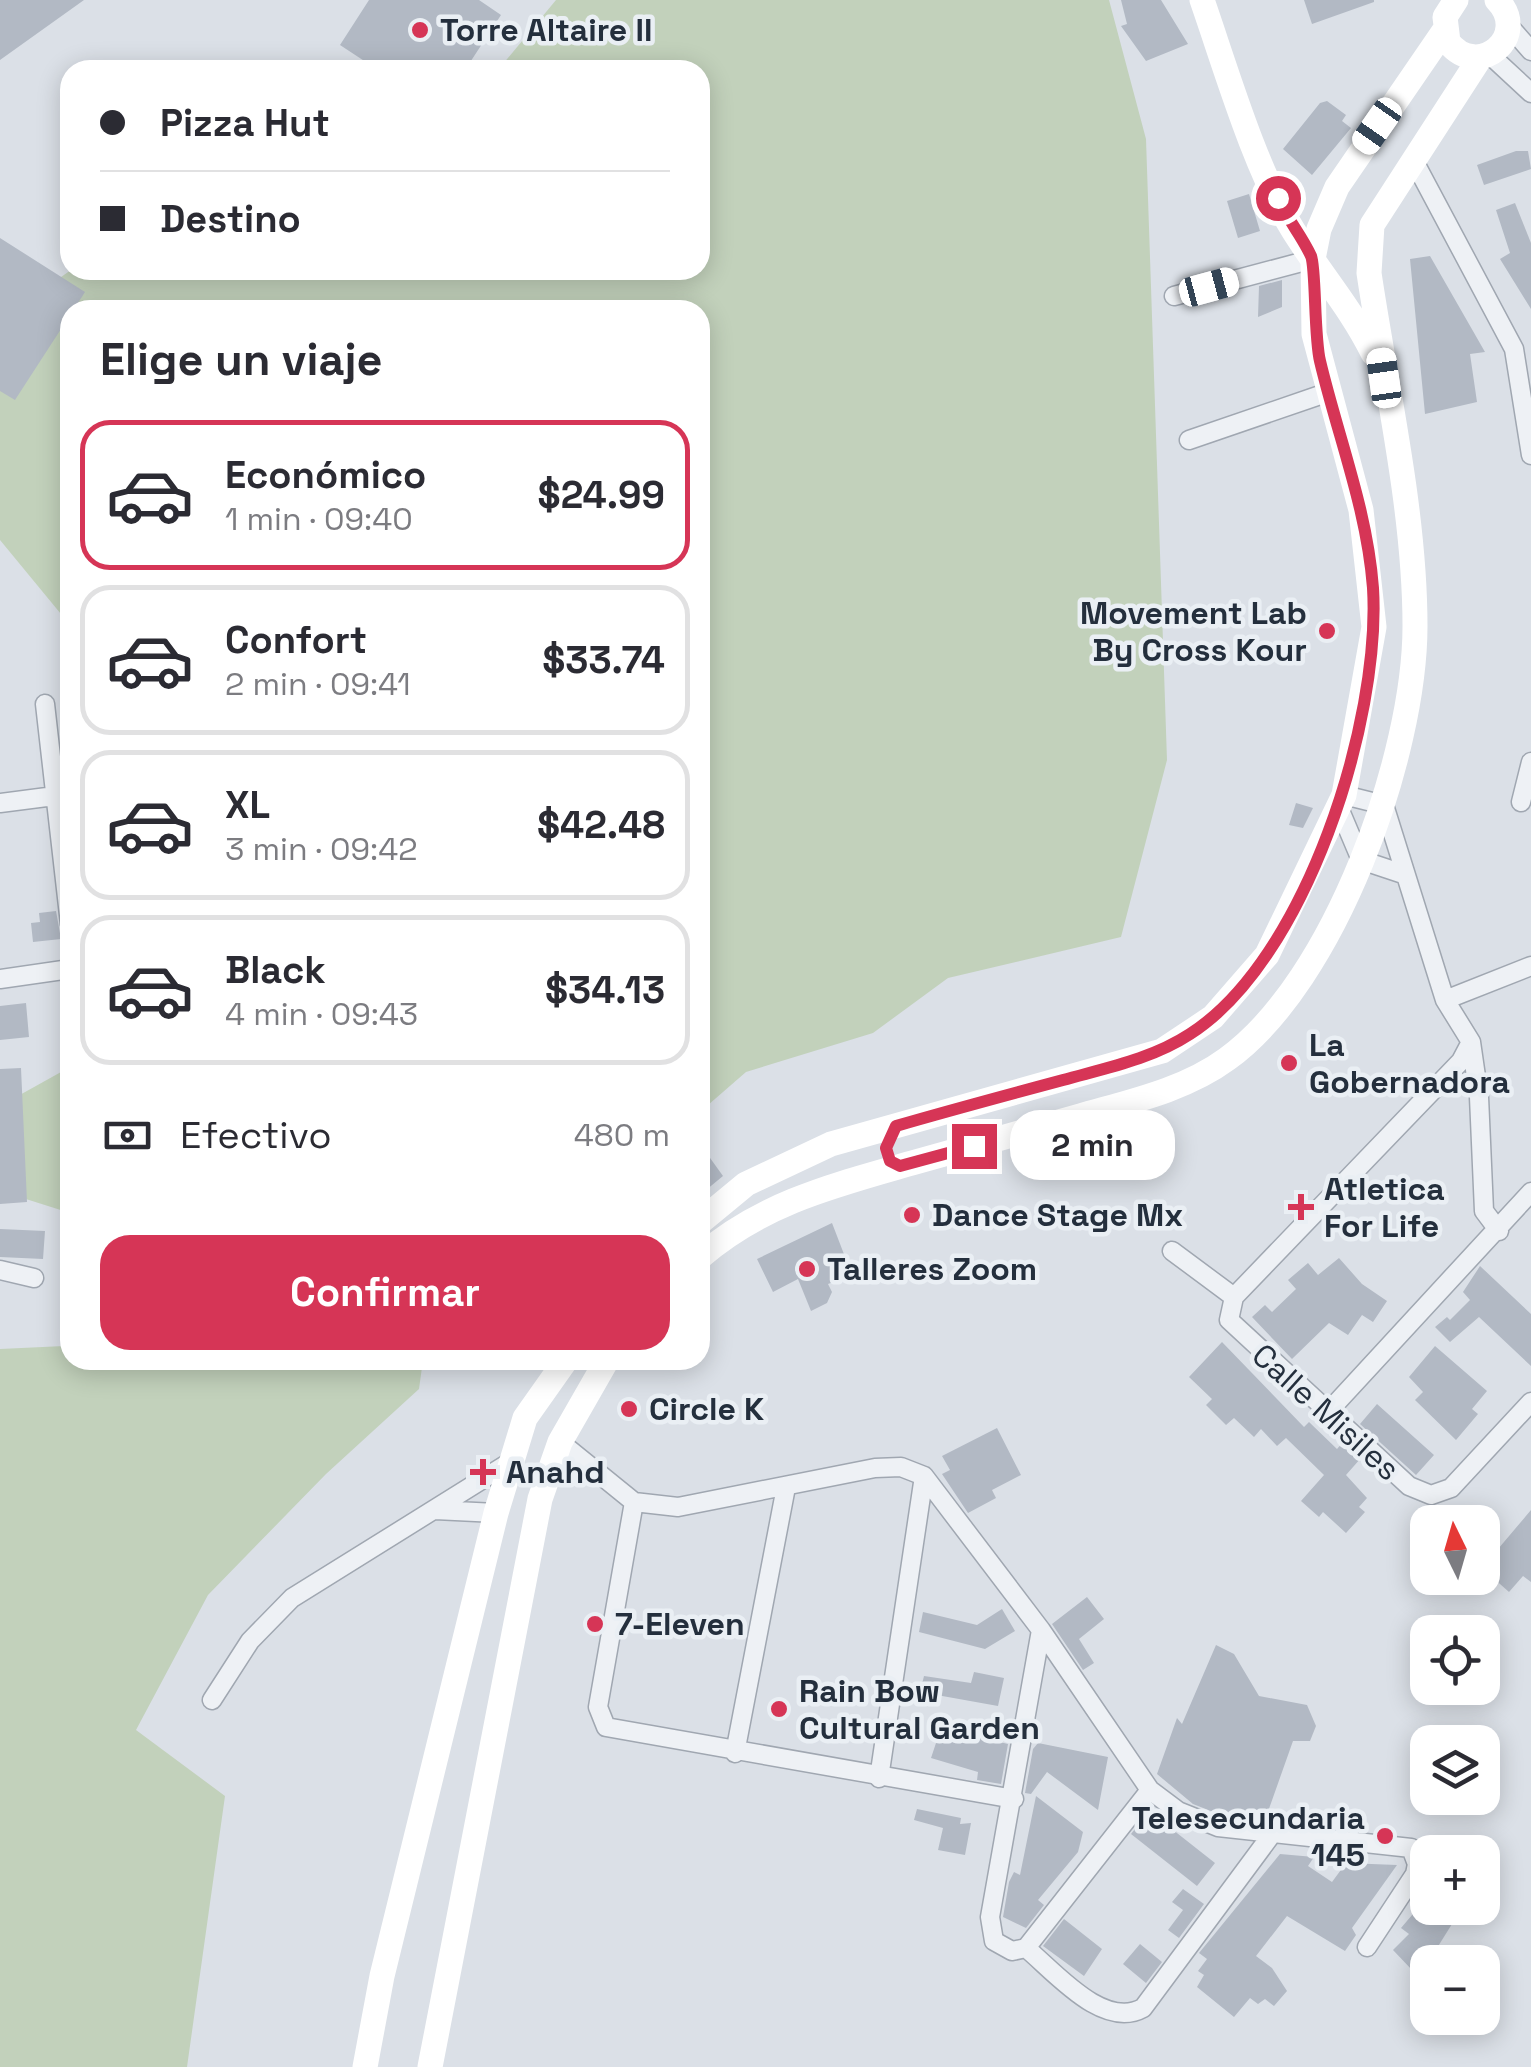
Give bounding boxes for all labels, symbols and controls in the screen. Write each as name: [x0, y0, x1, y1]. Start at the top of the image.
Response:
place label: Torre Altaire II: [440, 10, 652, 50]
marker: Torre Altaire II: [409, 19, 431, 41]
car: [1348, 93, 1406, 159]
text: Pizza Hut: [160, 99, 330, 147]
route start: [1256, 176, 1301, 221]
text: Destino: [160, 195, 301, 243]
car: [1176, 265, 1242, 309]
text: Elige un viaje: [100, 331, 383, 388]
car: [1365, 346, 1403, 410]
icon: car: [105, 450, 195, 540]
text: Económico: [225, 451, 426, 499]
text: $24.99: [538, 471, 665, 519]
text: 1 min · 09:40: [225, 499, 413, 539]
place label: Movement Lab By Cross Kour: [1080, 593, 1307, 670]
icon: car: [105, 615, 195, 705]
text: Confort: [225, 616, 367, 664]
marker: Movement Lab By Cross Kour: [1316, 620, 1338, 642]
text: $33.74: [542, 636, 665, 684]
text: 2 min · 09:41: [225, 664, 411, 704]
icon: car: [105, 780, 195, 870]
text: XL: [225, 781, 270, 829]
text: $42.48: [537, 801, 665, 849]
text: 3 min · 09:42: [225, 829, 417, 869]
icon: car: [105, 945, 195, 1035]
text: Black: [225, 946, 326, 994]
text: $34.13: [545, 966, 665, 1014]
text: 4 min · 09:43: [225, 994, 418, 1034]
place label: La Gobernadora: [1309, 1025, 1510, 1102]
marker: La Gobernadora: [1278, 1052, 1300, 1074]
icon: cash: [100, 1108, 155, 1163]
text: Efectivo: [180, 1111, 332, 1159]
callout: 2 min: [1009, 1111, 1174, 1181]
text: 480 m: [574, 1115, 670, 1155]
route end: [952, 1124, 997, 1169]
text: 2 min: [1051, 1125, 1134, 1165]
place label: Atletica For Life: [1324, 1169, 1445, 1246]
marker: Atletica For Life: [1288, 1194, 1314, 1220]
place label: Dance Stage Mx: [932, 1195, 1183, 1235]
marker: Dance Stage Mx: [901, 1204, 923, 1226]
button: Confirmar: [100, 1235, 670, 1350]
place label: Talleres Zoom: [827, 1249, 1037, 1289]
marker: Talleres Zoom: [796, 1258, 818, 1280]
street label: Calle Misiles: [1244, 1335, 1408, 1489]
place label: Circle K: [649, 1389, 764, 1429]
marker: Circle K: [618, 1398, 640, 1420]
place label: Anahd: [506, 1452, 605, 1492]
marker: Anahd: [470, 1459, 496, 1485]
north arrow: [1410, 1505, 1500, 1595]
map controls: [1410, 1505, 1500, 2035]
place label: 7-Eleven: [615, 1604, 745, 1644]
marker: 7-Eleven: [584, 1613, 606, 1635]
button: locate: [1410, 1615, 1500, 1705]
place label: Rain Bow Cultural Garden: [799, 1671, 1040, 1748]
marker: Rain Bow Cultural Garden: [768, 1698, 790, 1720]
button: layers: [1410, 1725, 1500, 1815]
place label: Telesecundaria 145: [1132, 1798, 1365, 1875]
marker: Telesecundaria 145: [1374, 1825, 1396, 1847]
button: +: [1410, 1835, 1500, 1925]
button: −: [1410, 1945, 1500, 2035]

